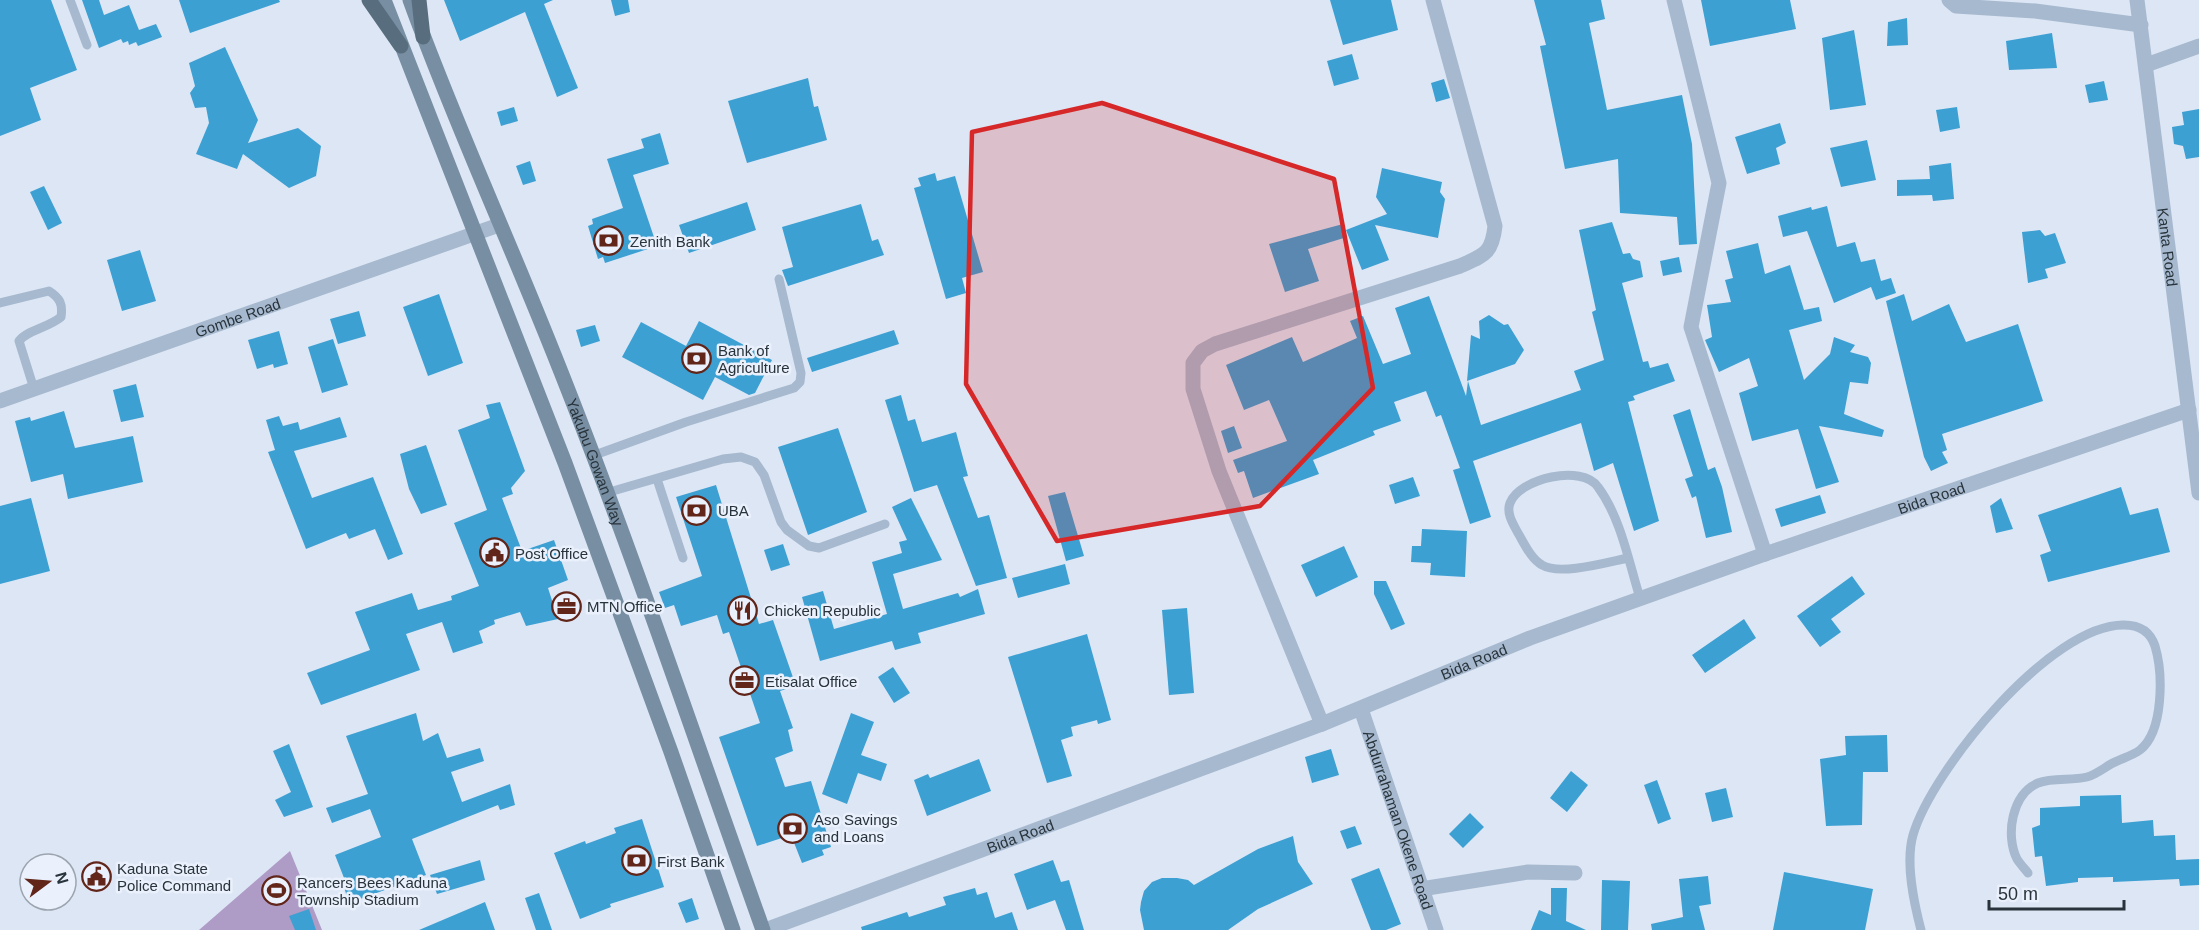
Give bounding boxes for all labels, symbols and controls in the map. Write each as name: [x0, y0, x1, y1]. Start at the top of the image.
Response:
street label: Kanta Road: [2155, 207, 2181, 287]
bank icon: Zenith Bank: [593, 225, 625, 257]
place label: Zenith Bank: [630, 233, 711, 250]
street label: Gombe Road: [193, 294, 283, 340]
place label: Bank of Agriculture: [718, 342, 790, 376]
bank icon: Bank of Agriculture: [681, 343, 713, 375]
street label: Yakubu Gowan Way: [564, 396, 628, 529]
street label: Bida Road: [1895, 478, 1967, 517]
bank icon: UBA: [681, 494, 713, 526]
place label: UBA: [718, 502, 749, 519]
public building icon: Post Office: [478, 537, 510, 569]
place label: Post Office: [515, 545, 588, 562]
office icon: MTN Office: [550, 590, 582, 622]
restaurant icon: Chicken Republic: [727, 594, 759, 626]
place label: MTN Office: [587, 598, 663, 615]
place label: Chicken Republic: [764, 602, 881, 619]
street label: Bida Road: [1438, 640, 1509, 683]
office icon: Etisalat Office: [728, 665, 760, 697]
place label: Etisalat Office: [765, 673, 857, 690]
street label: Abdurrahaman Okene Road: [1360, 728, 1437, 911]
place label: Aso Savings and Loans: [814, 811, 897, 845]
bank icon: Aso Savings and Loans: [777, 812, 809, 844]
street label: Bida Road: [984, 816, 1056, 856]
bank icon: First Bank: [620, 845, 652, 877]
north arrow: [18, 852, 78, 912]
place label: First Bank: [657, 853, 725, 870]
place label: Kaduna State Police Command: [117, 860, 231, 894]
public building icon: Kaduna State Police Command: [80, 861, 112, 893]
text: N: [52, 870, 72, 886]
scale bar: [1989, 873, 2124, 911]
place label: Rancers Bees Kaduna Township Stadium: [297, 874, 448, 908]
sports icon: Rancers Bees Kaduna Township Stadium: [260, 875, 292, 907]
text: 50 m: [1998, 884, 2038, 904]

